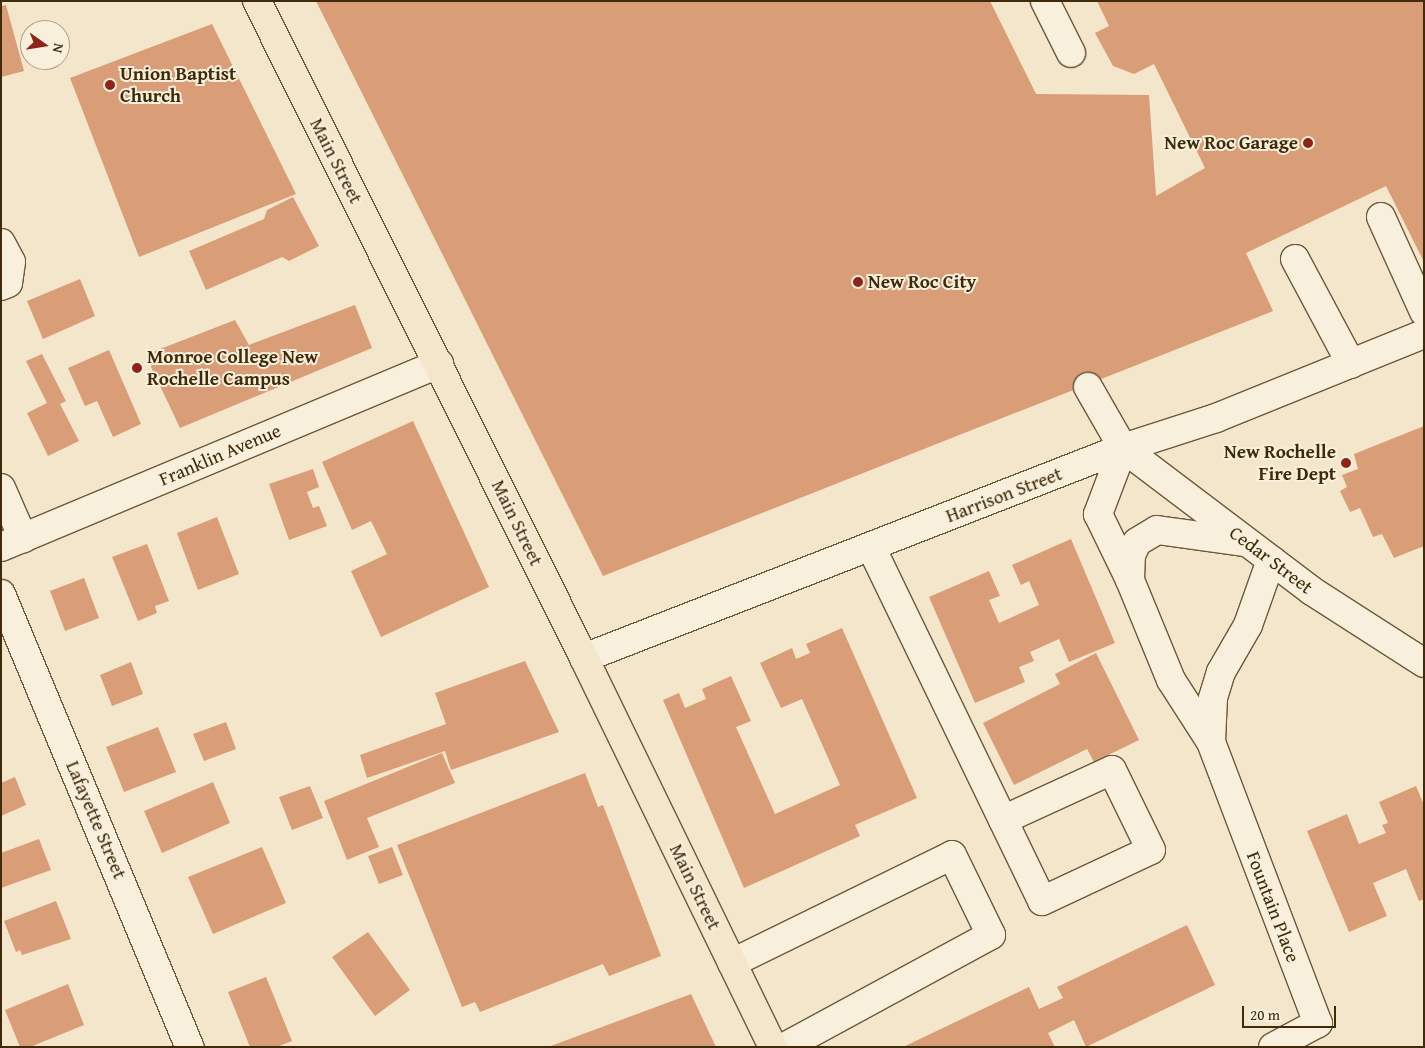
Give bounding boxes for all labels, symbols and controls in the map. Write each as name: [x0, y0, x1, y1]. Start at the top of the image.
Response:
north arrow: [20, 20, 70, 70]
text: N: [48, 41, 69, 55]
place label: Union Baptist Church: [120, 63, 236, 107]
marker: Union Baptist Church: [104, 79, 116, 91]
street label: Main Street: [305, 114, 367, 208]
place label: New Roc Garage: [1164, 132, 1298, 154]
marker: New Roc Garage: [1302, 137, 1314, 149]
place label: New Roc City: [868, 271, 976, 293]
marker: New Roc City: [852, 276, 864, 288]
place label: Monroe College New Rochelle Campus: [147, 346, 318, 390]
marker: Monroe College New Rochelle Campus: [131, 362, 143, 374]
street label: Franklin Avenue: [156, 419, 284, 491]
place label: New Rochelle Fire Dept: [1224, 441, 1336, 485]
marker: New Rochelle Fire Dept: [1340, 457, 1352, 469]
street label: Harrison Street: [943, 462, 1065, 528]
street label: Main Street: [486, 476, 548, 570]
street label: Cedar Street: [1225, 521, 1317, 599]
street label: Lafayette Street: [61, 758, 131, 882]
street label: Main Street: [664, 840, 726, 934]
street label: Fountain Place: [1241, 848, 1305, 966]
scale bar: [1245, 996, 1339, 1028]
text: 20 m: [1250, 1004, 1280, 1025]

